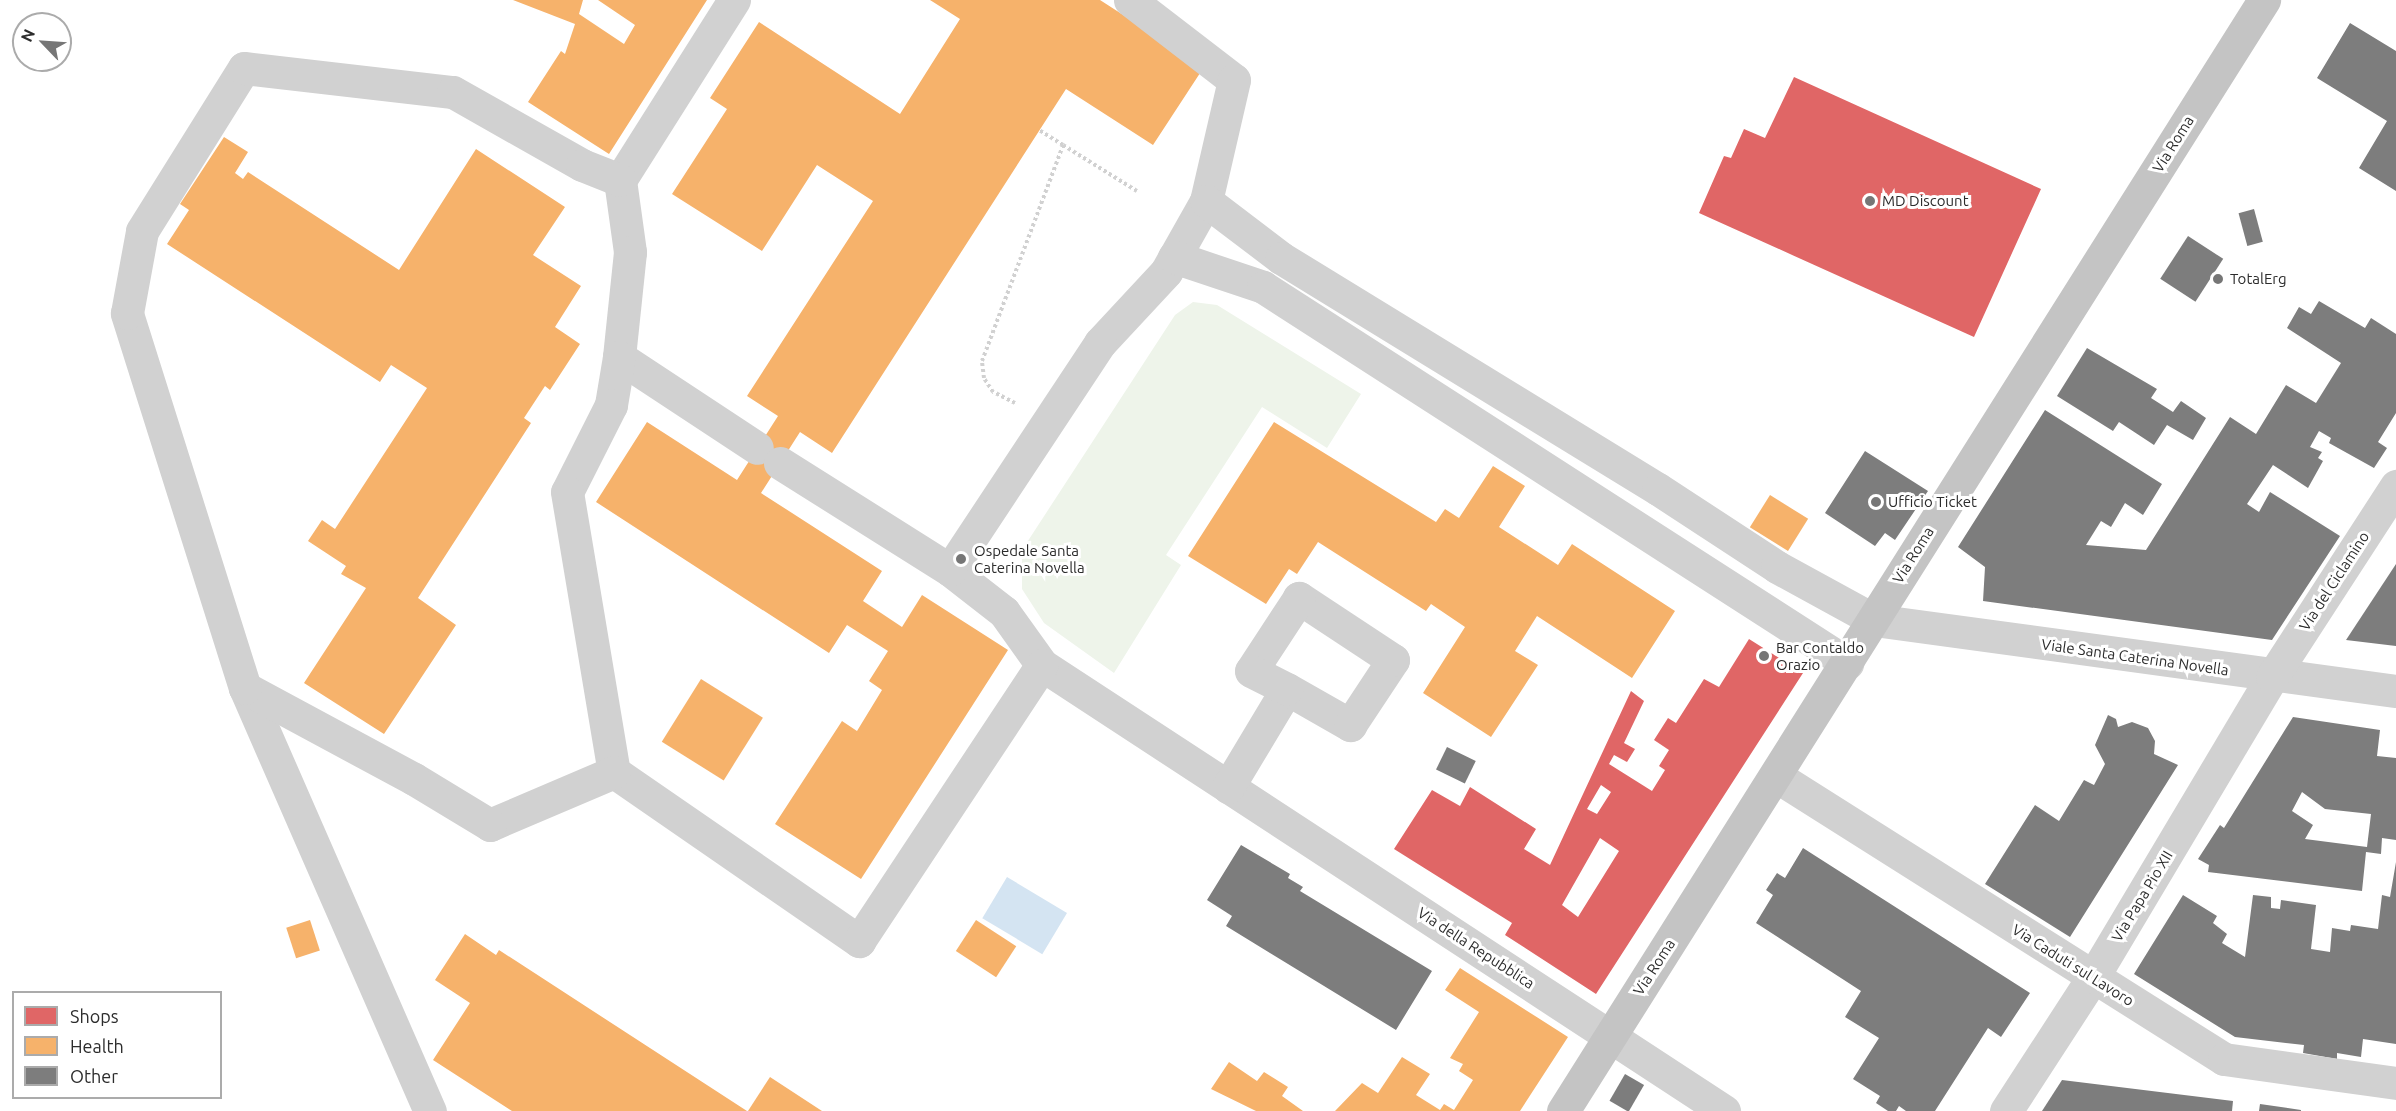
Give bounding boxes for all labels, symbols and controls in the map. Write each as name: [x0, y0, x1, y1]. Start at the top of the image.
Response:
north arrow: [12, 12, 72, 72]
text: N: [17, 26, 38, 44]
street label: Via Roma: [2149, 112, 2197, 176]
place label: MD Discount: [1882, 192, 1969, 210]
marker: MD Discount: [1863, 194, 1877, 208]
place label: TotalErg: [2230, 270, 2287, 288]
marker: TotalErg: [2211, 272, 2225, 286]
place label: Ufficio Ticket: [1888, 493, 1977, 511]
marker: Ufficio Ticket: [1869, 495, 1883, 509]
street label: Via Roma: [1889, 523, 1937, 587]
street label: Via del Ciclamino: [2295, 528, 2373, 634]
place label: Ospedale Santa Caterina Novella: [974, 541, 1085, 576]
marker: Ospedale Santa Caterina Novella: [952, 550, 970, 568]
street label: Viale Santa Caterina Novella: [2040, 635, 2230, 679]
place label: Bar Contaldo Orazio: [1776, 638, 1864, 673]
marker: Bar Contaldo Orazio: [1757, 649, 1771, 663]
street label: Via Papa Pio XII: [2108, 847, 2176, 945]
street label: Via della Repubblica: [1414, 904, 1538, 992]
street label: Via Caduti sul Lavoro: [2009, 920, 2137, 1010]
street label: Via Roma: [1629, 935, 1679, 999]
legend: [12, 991, 222, 1099]
text: Shops: [70, 1006, 119, 1026]
text: Health: [70, 1036, 124, 1056]
text: Other: [70, 1066, 118, 1086]

